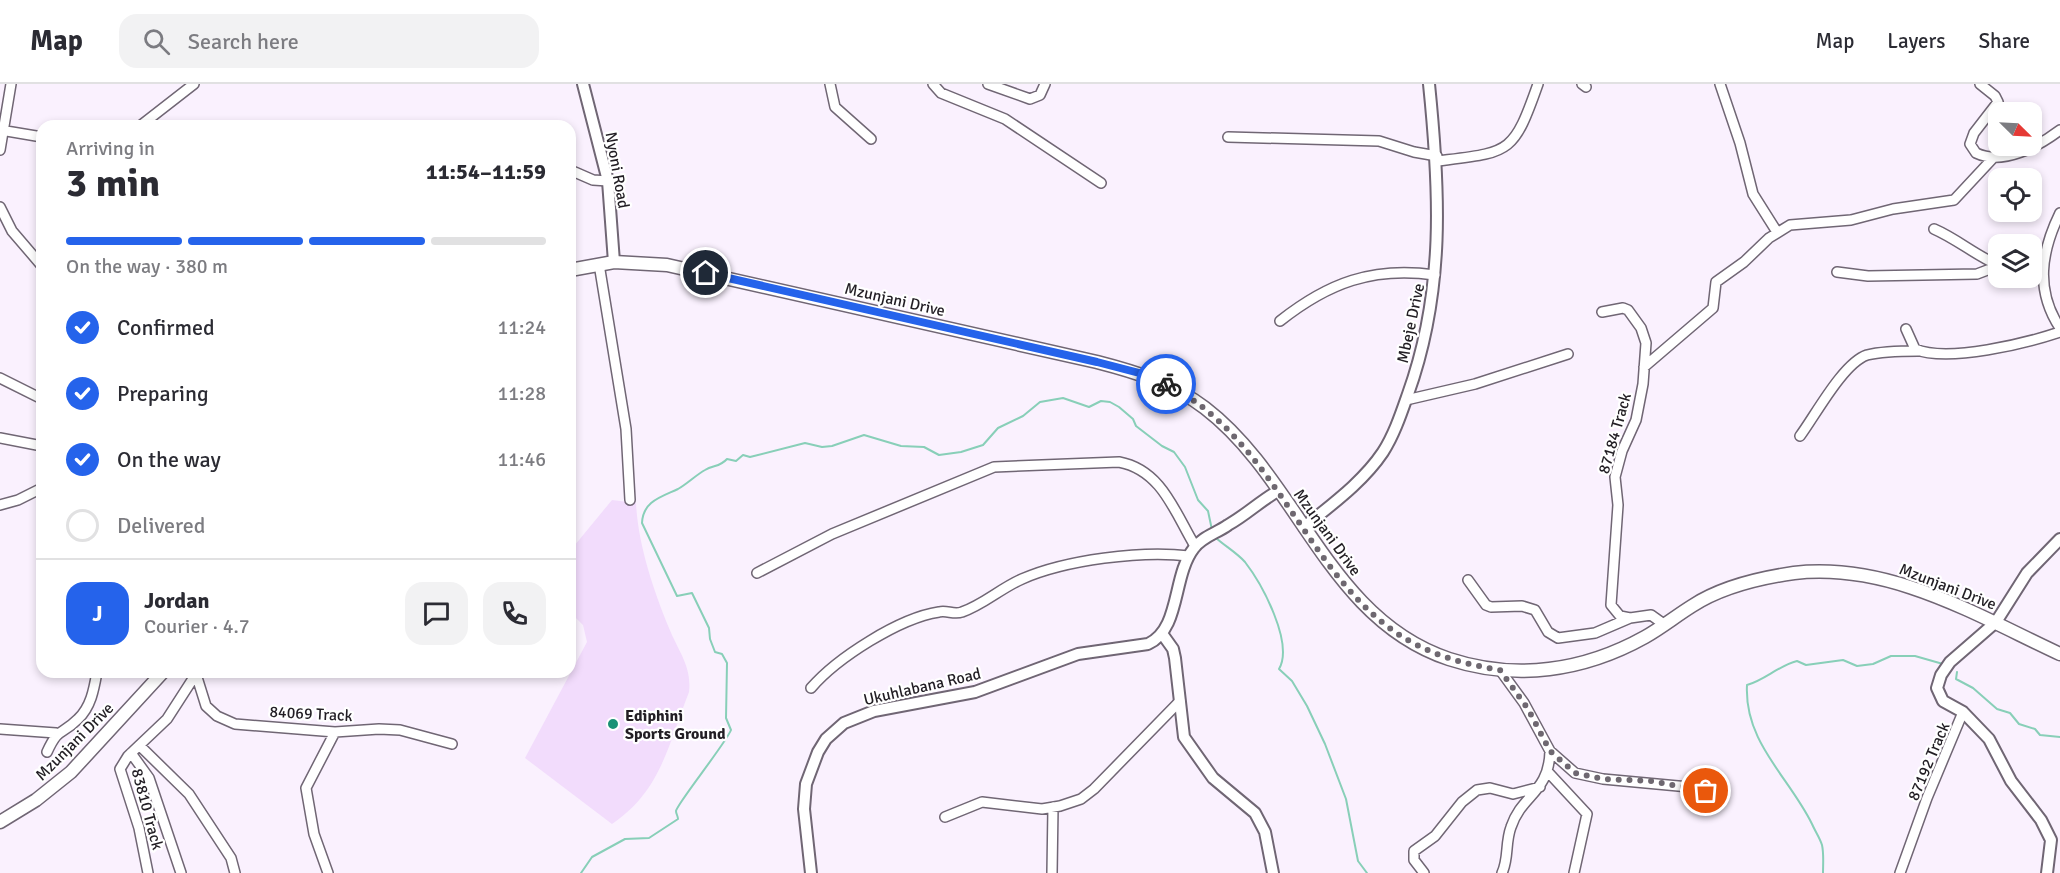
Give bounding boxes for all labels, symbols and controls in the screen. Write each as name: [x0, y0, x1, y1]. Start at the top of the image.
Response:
search box: [119, 14, 539, 68]
text: Map: [30, 24, 83, 58]
icon: search: [140, 25, 173, 58]
text: Search here: [188, 28, 299, 55]
text: Map: [1816, 28, 1854, 54]
text: Layers: [1887, 28, 1945, 54]
text: Share: [1978, 28, 2030, 54]
north arrow: [1988, 102, 2042, 156]
map controls: [1988, 102, 2042, 288]
street label: Nyoni Road: [600, 130, 634, 210]
text: Arriving in: [66, 136, 155, 161]
text: 11:54–11:59: [426, 158, 546, 185]
text: 3 min: [66, 159, 160, 207]
button: locate: [1988, 168, 2042, 222]
button: layers: [1988, 234, 2042, 288]
pin: [680, 247, 731, 298]
text: On the way · 380 m: [66, 254, 228, 279]
icon: home: [689, 256, 722, 289]
street label: Mzunjani Drive: [843, 279, 947, 321]
street label: Mbeje Drive: [1393, 281, 1429, 365]
icon: check: [66, 311, 99, 344]
text: Confirmed: [117, 314, 215, 341]
text: 11:24: [497, 315, 546, 340]
courier: [1136, 354, 1196, 414]
icon: bike: [1150, 368, 1183, 401]
icon: check: [66, 377, 99, 410]
text: Preparing: [117, 380, 209, 407]
text: 11:28: [497, 381, 546, 406]
street label: 87184 Track: [1594, 391, 1636, 476]
icon: check: [66, 443, 99, 476]
text: On the way: [117, 446, 221, 473]
text: 11:46: [497, 447, 546, 472]
street label: Mzunjani Drive: [1289, 485, 1365, 580]
text: Delivered: [117, 512, 205, 539]
street label: Mzunjani Drive: [1896, 559, 1999, 615]
button: chat: [405, 582, 468, 645]
button: phone: [483, 582, 546, 645]
text: Jordan: [144, 587, 210, 614]
text: J: [92, 600, 103, 627]
text: Courier · 4.7: [144, 614, 250, 639]
street label: Ukuhlabana Road: [862, 664, 983, 710]
street label: Mzunjani Drive: [31, 698, 118, 785]
street label: 84069 Track: [269, 702, 353, 726]
place label: Ediphini Sports Ground: [625, 706, 726, 744]
marker: Ediphini Sports Ground: [606, 717, 620, 731]
street label: 87192 Track: [1903, 719, 1954, 804]
pin: [1680, 765, 1731, 816]
street label: 83810 Track: [127, 766, 167, 852]
icon: bag: [1689, 774, 1722, 807]

